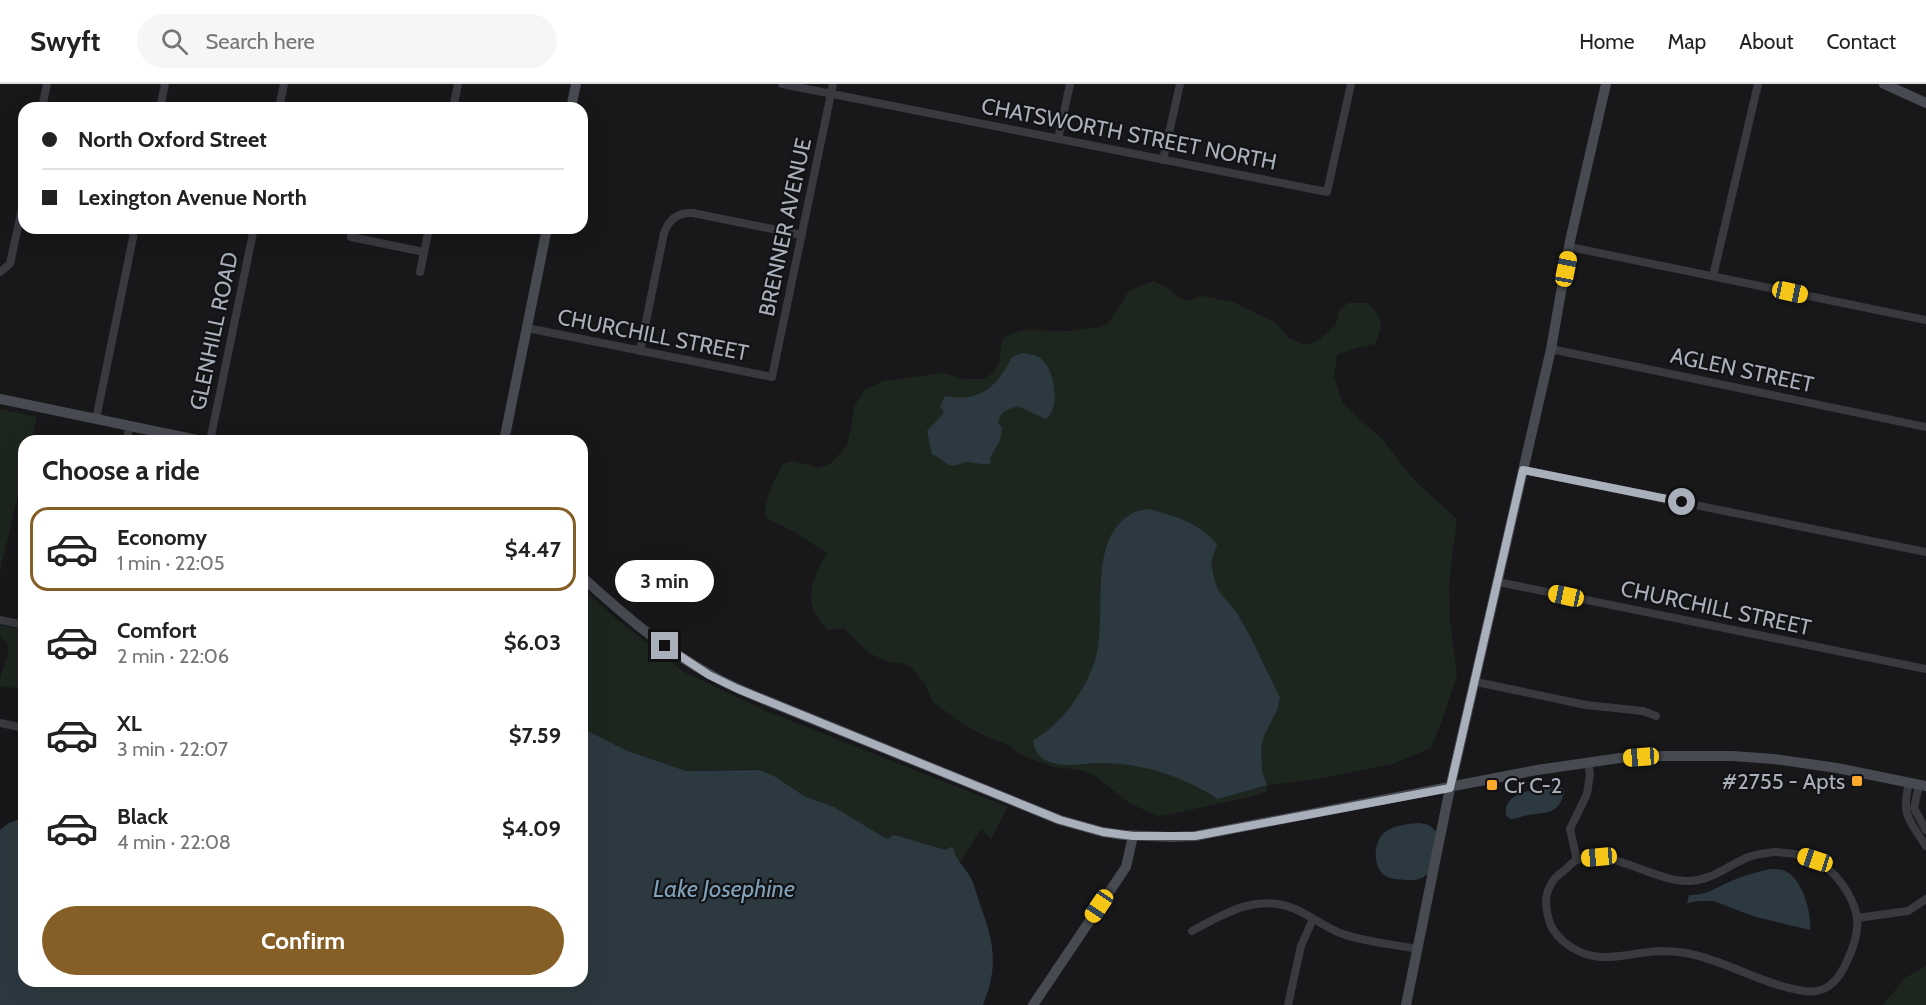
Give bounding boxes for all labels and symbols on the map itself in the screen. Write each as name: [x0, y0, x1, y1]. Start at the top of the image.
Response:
street label: CHATSWORTH STREET NORTH: [979, 92, 1279, 176]
street label: BRENNER AVENUE: [753, 135, 817, 319]
street label: GLENHILL ROAD: [184, 249, 244, 413]
car: [1554, 250, 1578, 288]
car: [1771, 279, 1809, 305]
street label: CHURCHILL STREET: [555, 303, 751, 367]
street label: AGLEN STREET: [1668, 342, 1816, 398]
route start: [1668, 488, 1695, 515]
callout: 3 min: [616, 559, 714, 601]
street label: CHURCHILL STREET: [1618, 575, 1814, 641]
car: [1547, 583, 1585, 609]
route end: [651, 632, 678, 659]
car: [1622, 747, 1660, 767]
place label: #2755 - Apts: [1722, 768, 1845, 795]
place label: Cr C-2: [1504, 772, 1562, 799]
marker: #2755 - Apts: [1850, 774, 1864, 788]
marker: Cr C-2: [1485, 778, 1499, 792]
car: [1580, 846, 1618, 868]
car: [1795, 846, 1835, 874]
water label: Lake Josephine: [653, 874, 795, 903]
car: [1081, 886, 1117, 926]

